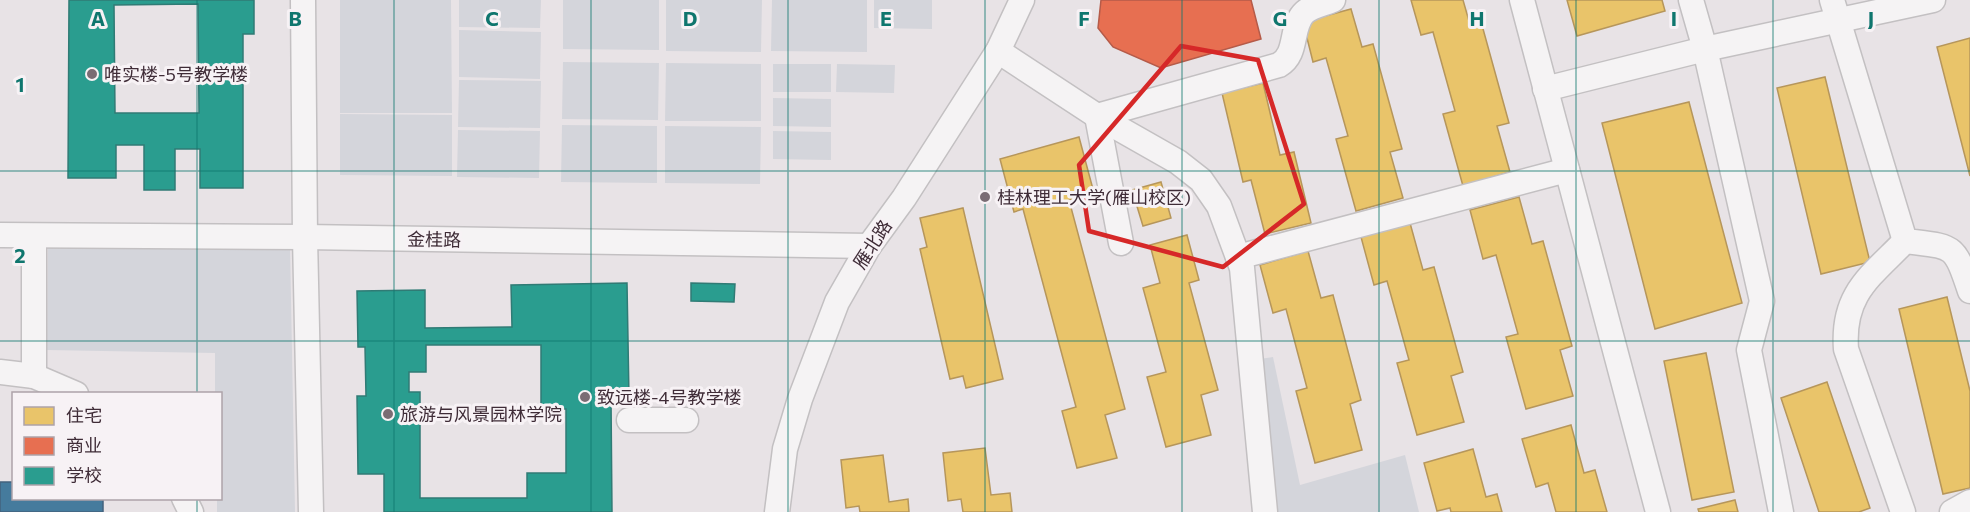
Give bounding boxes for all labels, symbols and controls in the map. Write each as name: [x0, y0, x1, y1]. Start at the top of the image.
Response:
text: A: [91, 6, 105, 30]
text: B: [288, 6, 302, 30]
text: C: [485, 6, 499, 30]
text: D: [683, 6, 697, 30]
text: E: [880, 6, 892, 30]
text: F: [1078, 6, 1090, 30]
text: G: [1273, 6, 1287, 30]
text: H: [1470, 6, 1485, 30]
text: I: [1671, 6, 1677, 30]
text: J: [1868, 6, 1874, 30]
place label: 唯实楼-5号教学楼: [104, 63, 248, 85]
marker: 唯实楼-5号教学楼: [85, 67, 99, 81]
text: 1: [15, 72, 25, 96]
place label: 桂林理工大学(雁山校区): [997, 186, 1191, 208]
marker: 桂林理工大学(雁山校区): [978, 190, 992, 204]
street label: 雁北路: [848, 215, 896, 273]
street label: 金桂路: [407, 228, 461, 250]
text: 2: [14, 243, 26, 267]
place label: 致远楼-4号教学楼: [597, 386, 741, 408]
marker: 致远楼-4号教学楼: [578, 390, 592, 404]
legend: [12, 392, 222, 500]
place label: 旅游与风景园林学院: [400, 403, 562, 425]
text: 住宅: [66, 404, 102, 426]
marker: 旅游与风景园林学院: [381, 407, 395, 421]
text: 商业: [66, 434, 102, 456]
text: 学校: [66, 464, 102, 486]

